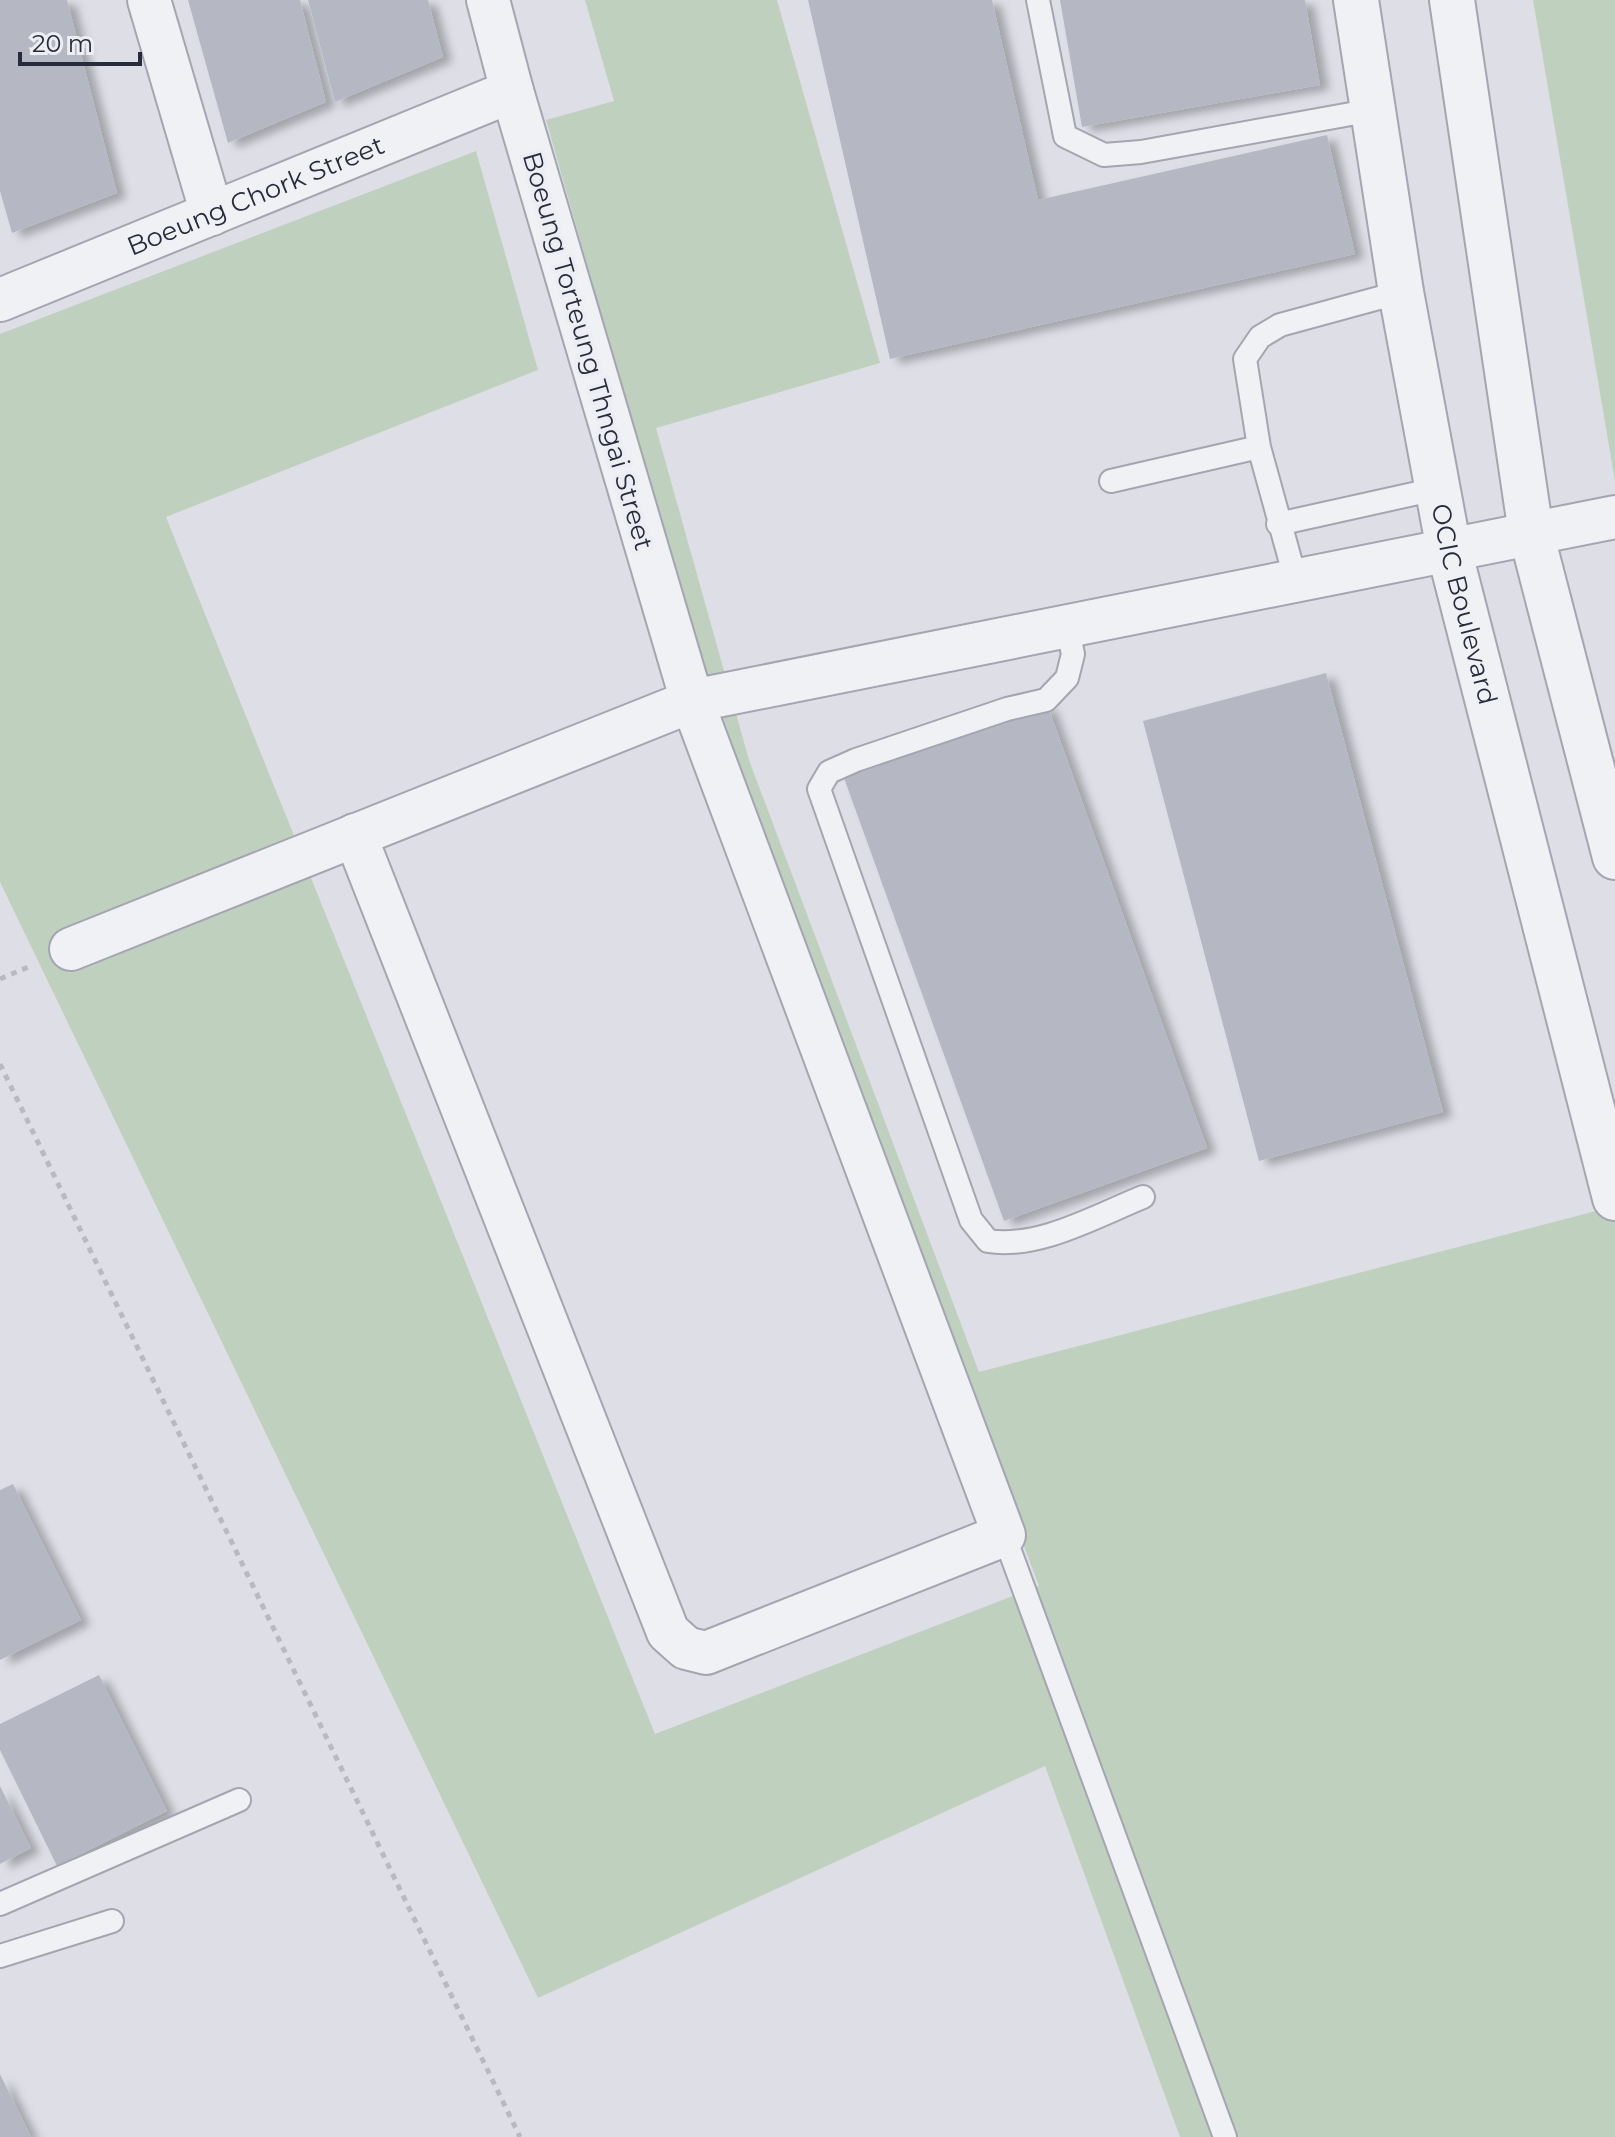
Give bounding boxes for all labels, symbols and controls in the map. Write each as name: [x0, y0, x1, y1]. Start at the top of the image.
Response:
scale bar: [20, 16, 140, 66]
text: 20 m: [32, 29, 93, 58]
street label: Boeung Chork Street: [122, 129, 389, 262]
street label: Boeung Torteung Thngai Street: [516, 148, 660, 554]
street label: OCIC Boulevard: [1425, 501, 1504, 708]

